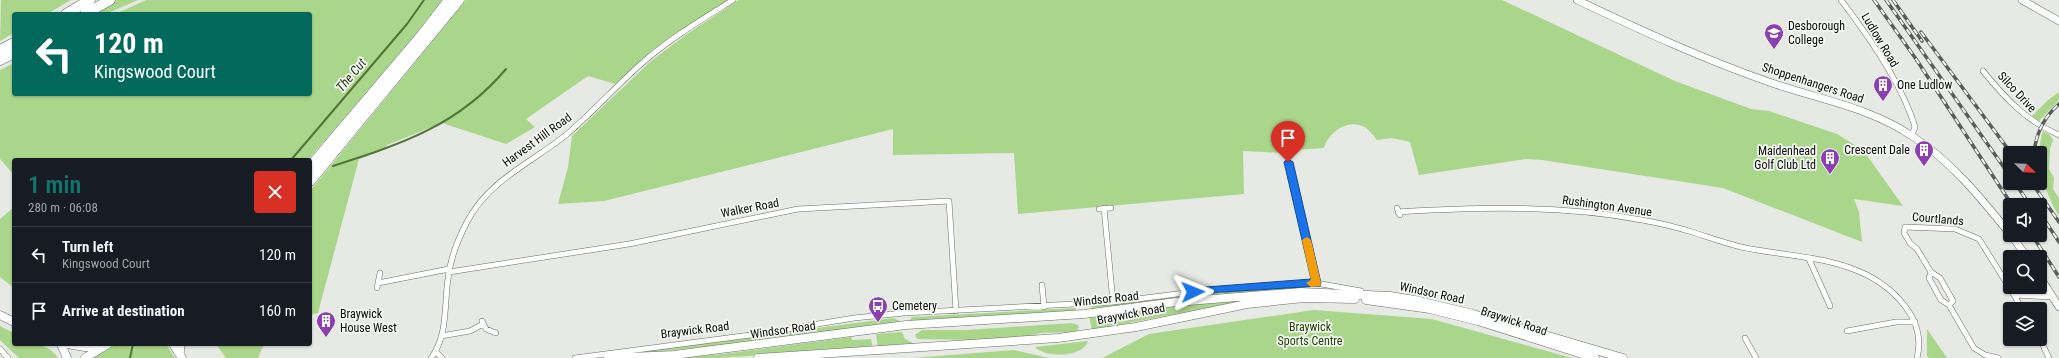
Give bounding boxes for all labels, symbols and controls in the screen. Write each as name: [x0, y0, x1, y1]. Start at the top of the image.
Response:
street label: Ludlow Road: [1858, 10, 1902, 70]
place label: Desborough College: [1788, 19, 1845, 47]
school or university icon: Desborough College: [1763, 22, 1785, 50]
text: 120 m: [94, 27, 164, 60]
icon: left: [28, 28, 80, 80]
water label: The Cut: [333, 55, 369, 95]
street label: Shoppenhangers Road: [1760, 60, 1866, 106]
text: Kingswood Court: [94, 61, 216, 82]
street label: Silco Drive: [1995, 69, 2039, 115]
building icon: One Ludlow: [1872, 74, 1894, 102]
place label: One Ludlow: [1897, 78, 1952, 92]
street label: Harvest Hill Road: [500, 110, 574, 170]
pin: [1271, 121, 1305, 162]
icon: arrive: [1277, 127, 1299, 149]
building icon: Crescent Dale: [1913, 139, 1935, 167]
place label: Crescent Dale: [1844, 143, 1910, 157]
place label: Maidenhead Golf Club Ltd: [1754, 144, 1816, 172]
north arrow: [2003, 146, 2047, 190]
map controls: [2003, 146, 2047, 346]
building icon: Maidenhead Golf Club Ltd: [1819, 147, 1841, 175]
text: 1 min: [28, 171, 81, 199]
button: close: [254, 171, 296, 213]
street label: Rushington Avenue: [1561, 193, 1653, 219]
street label: Walker Road: [720, 196, 780, 220]
button: sound: [2003, 198, 2047, 242]
text: 280 m · 06:08: [28, 200, 98, 215]
street label: Courtlands: [1912, 210, 1964, 228]
text: Turn left: [62, 238, 113, 256]
icon: left: [28, 244, 50, 266]
text: 120 m: [259, 246, 296, 264]
button: search: [2003, 250, 2047, 294]
text: Kingswood Court: [62, 256, 150, 271]
position arrow: [1172, 271, 1214, 313]
street label: Windsor Road: [1398, 279, 1466, 307]
street label: Windsor Road: [1073, 289, 1139, 309]
bus stop icon: Cemetery: [867, 295, 889, 323]
place label: Cemetery: [892, 299, 937, 313]
icon: arrive: [28, 300, 50, 322]
street label: Braywick Road: [1096, 301, 1166, 327]
text: Arrive at destination: [62, 302, 185, 320]
text: 160 m: [259, 302, 296, 320]
button: layers: [2003, 302, 2047, 346]
street label: Braywick Road: [1479, 304, 1549, 338]
place label: Braywick House West: [340, 307, 397, 335]
building icon: Braywick House West: [315, 310, 337, 338]
street label: Windsor Road: [750, 318, 817, 342]
street label: Braywick Road: [660, 319, 730, 341]
park label: Braywick Sports Centre: [1278, 320, 1343, 348]

